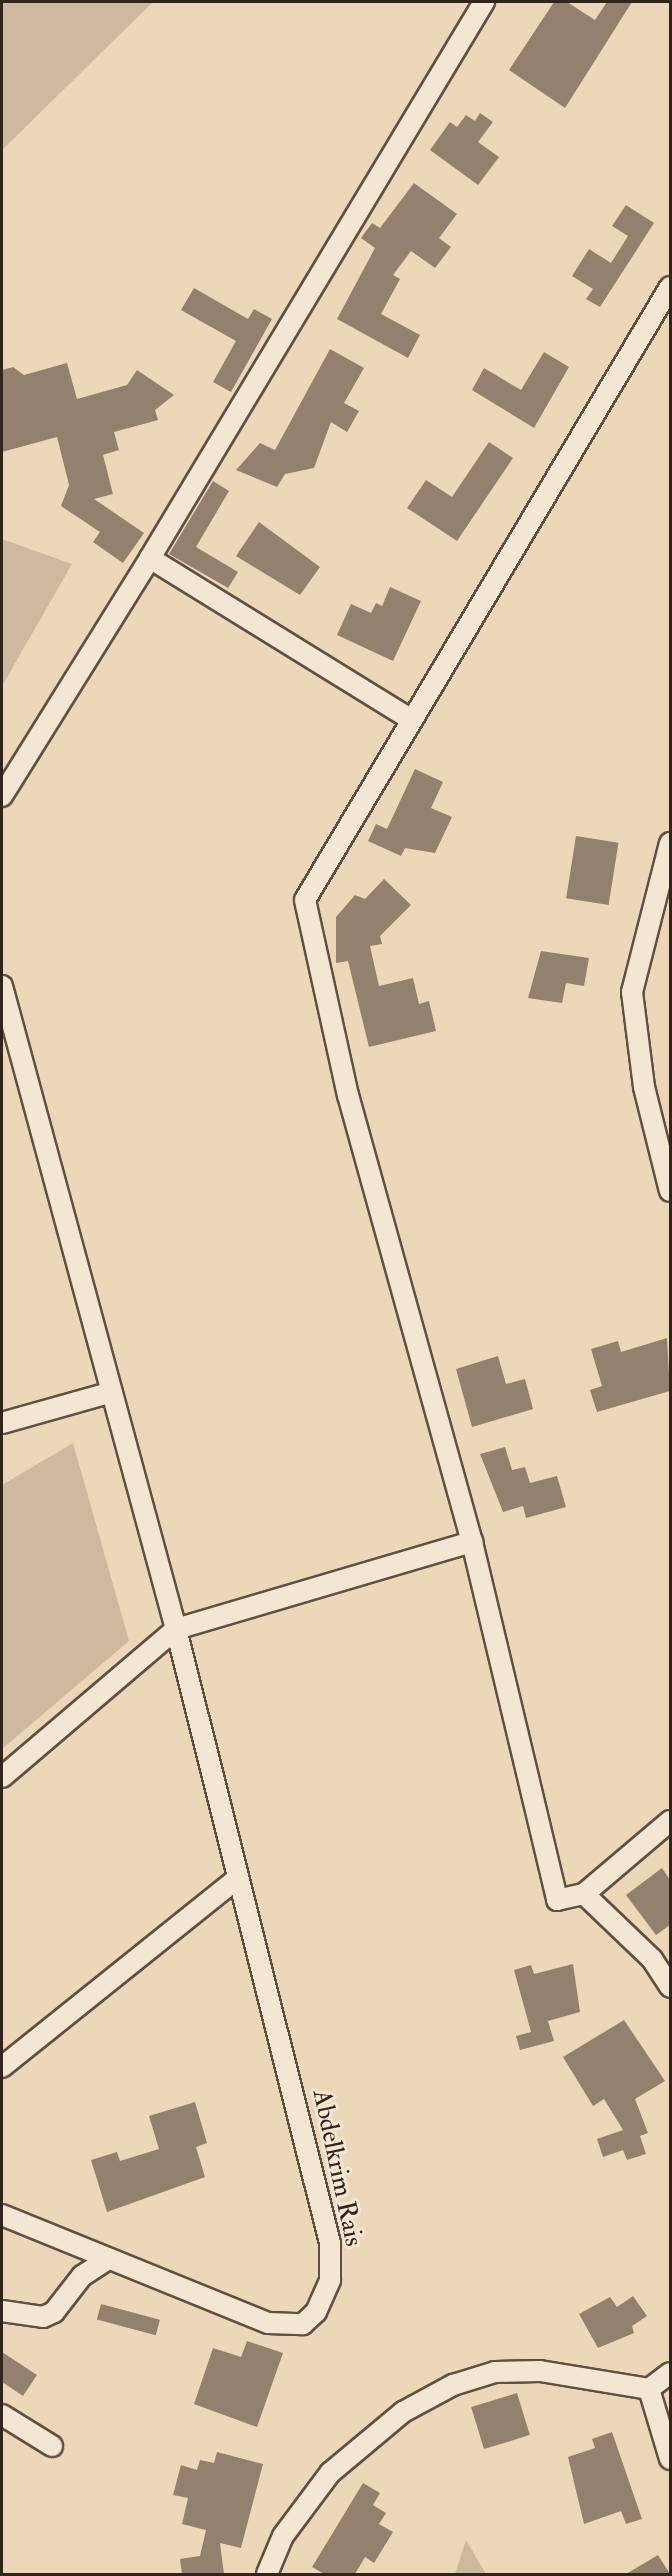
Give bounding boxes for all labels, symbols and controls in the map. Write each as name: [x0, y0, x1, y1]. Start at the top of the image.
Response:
street label: Abdelkrim Rais: [305, 2087, 369, 2249]

